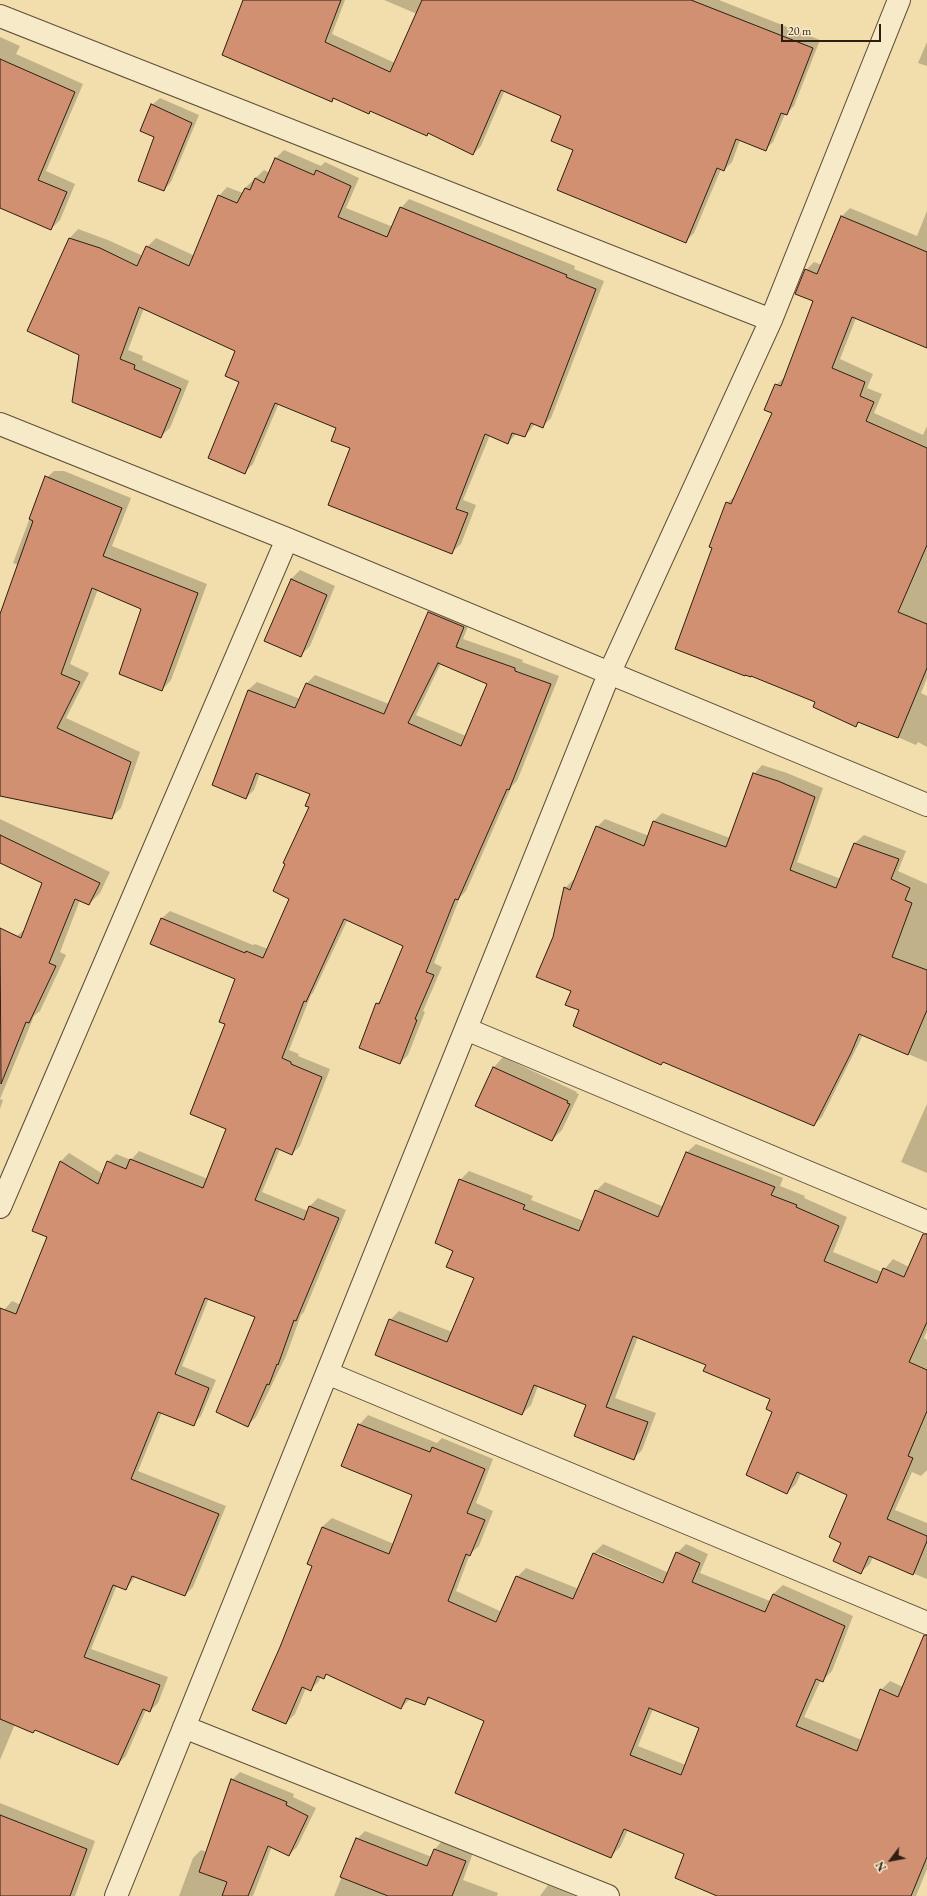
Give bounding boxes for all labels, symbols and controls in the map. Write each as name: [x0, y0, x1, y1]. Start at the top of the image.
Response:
scale bar: [783, 16, 883, 42]
text: 20 m: [788, 23, 811, 39]
north arrow: [871, 1840, 911, 1880]
text: N: [873, 1859, 889, 1874]

